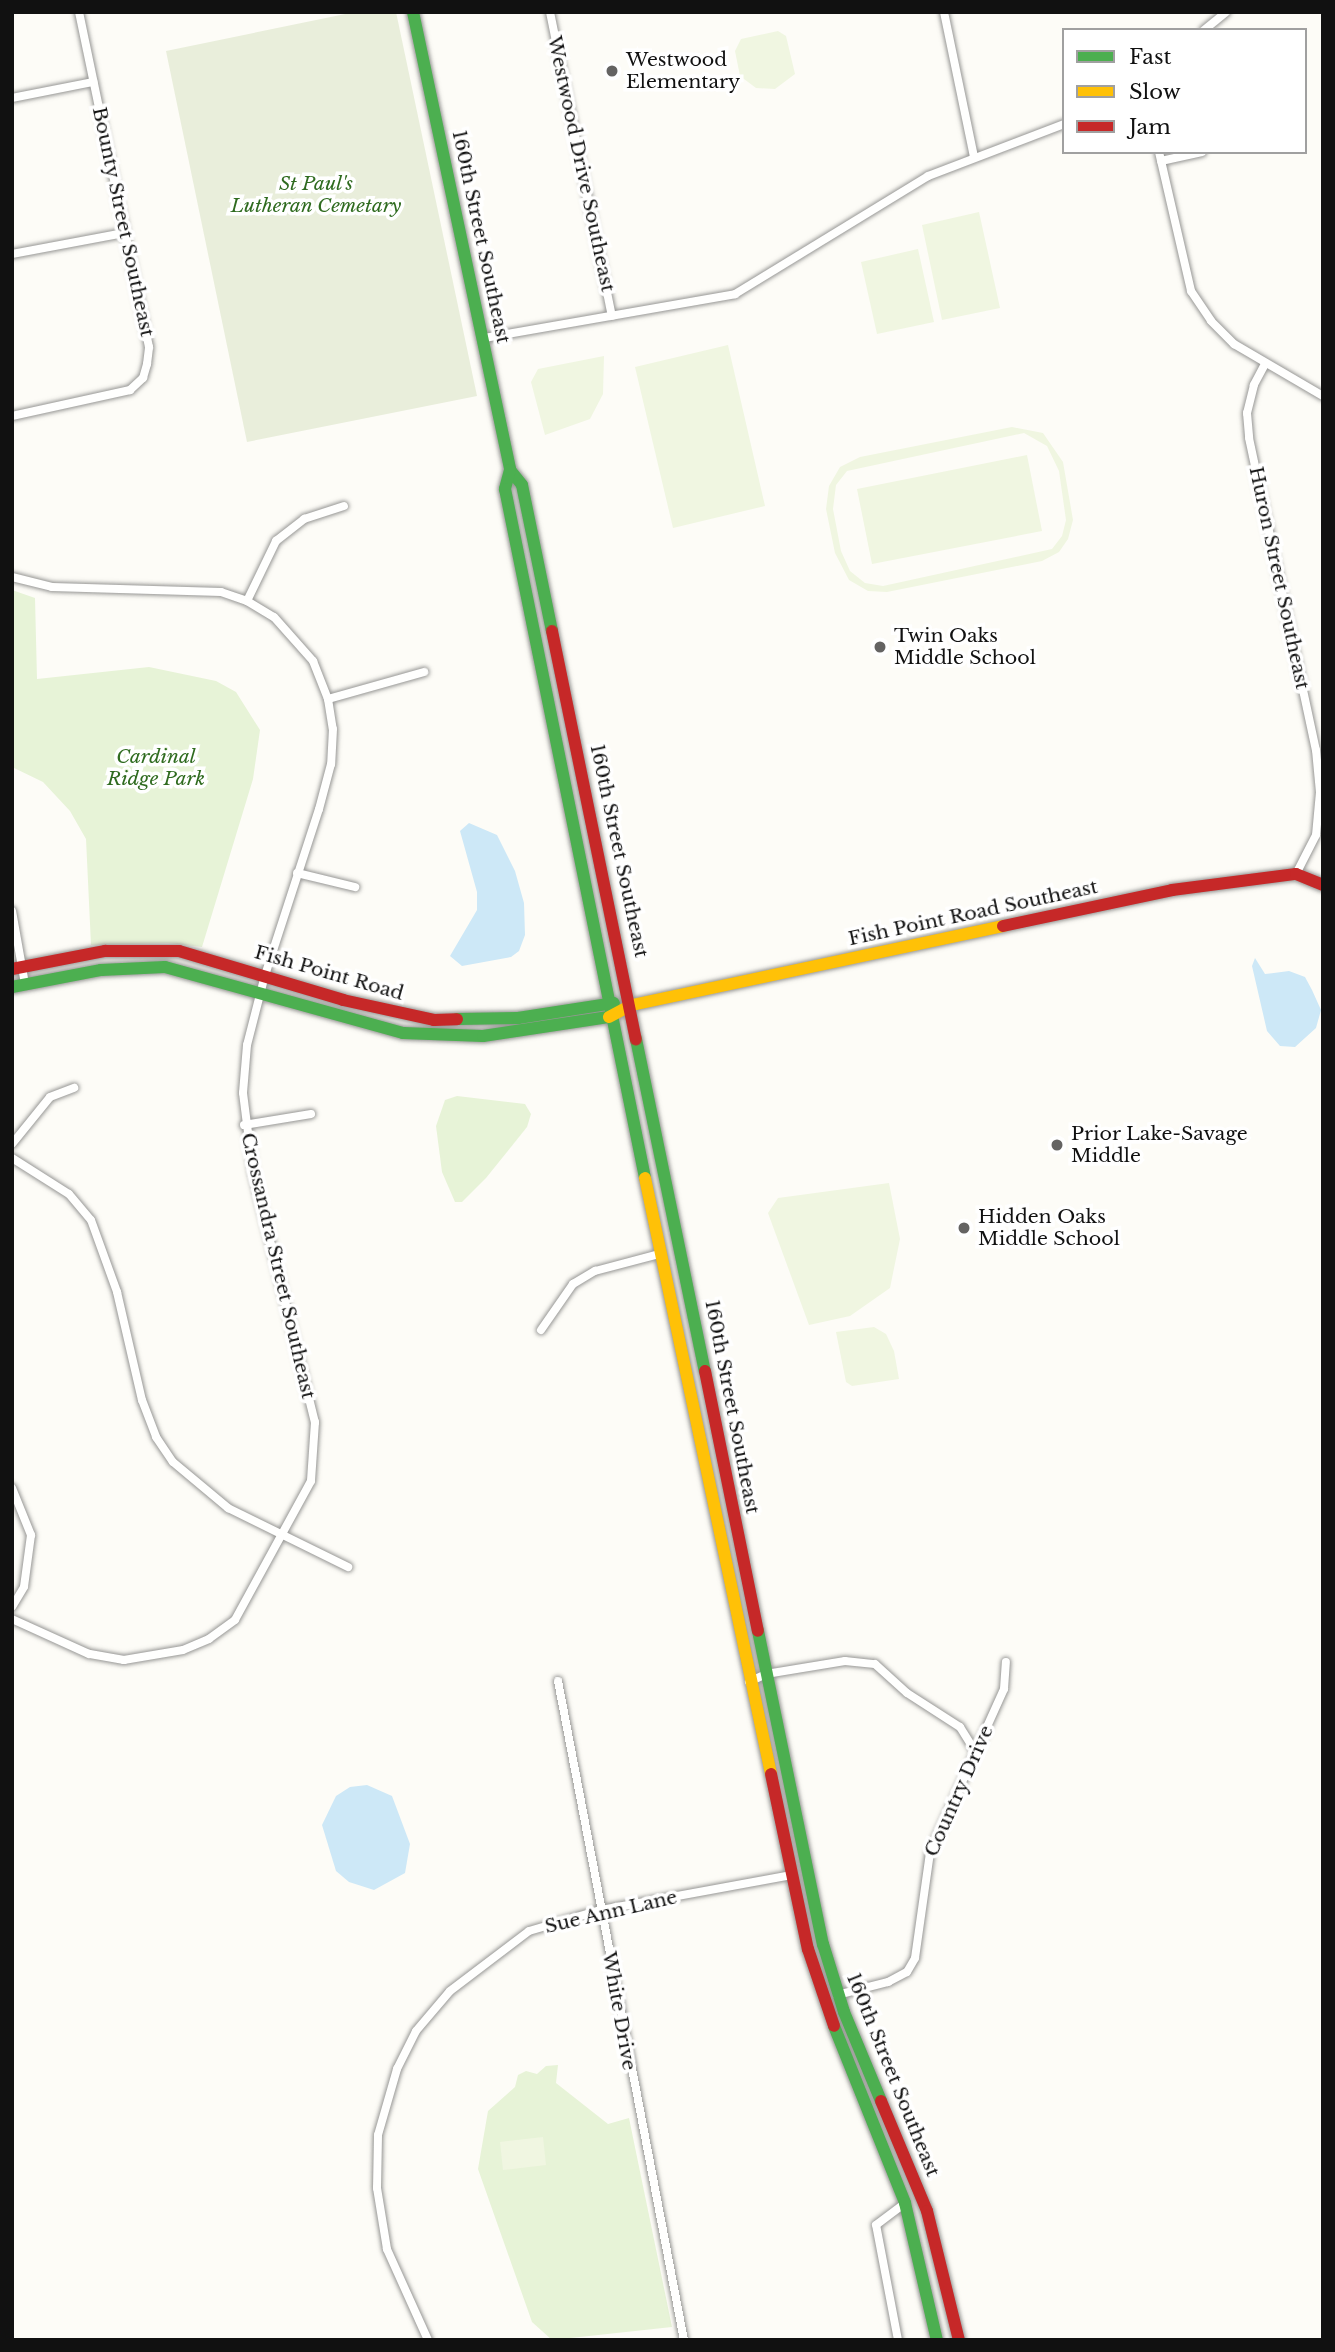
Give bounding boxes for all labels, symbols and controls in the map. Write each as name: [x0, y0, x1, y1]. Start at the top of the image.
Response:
legend: [1062, 28, 1307, 154]
street label: Westwood Drive Southeast: [543, 34, 619, 294]
text: Fast: [1129, 44, 1171, 70]
place label: Westwood Elementary: [626, 49, 740, 93]
marker: Westwood Elementary: [604, 63, 620, 79]
text: Slow: [1129, 79, 1181, 105]
street label: Bounty Street Southeast: [87, 105, 159, 339]
text: Jam: [1129, 114, 1171, 140]
street label: 160th Street Southeast: [447, 128, 515, 346]
park label: St Paul's Lutheran Cemetary: [230, 173, 402, 217]
street label: Huron Street Southeast: [1244, 464, 1314, 692]
place label: Twin Oaks Middle School: [894, 625, 1036, 669]
marker: Twin Oaks Middle School: [872, 639, 888, 655]
street label: 160th Street Southeast: [585, 742, 653, 960]
park label: Cardinal Ridge Park: [107, 746, 205, 790]
street label: Fish Point Road Southeast: [846, 875, 1100, 951]
street label: Fish Point Road: [252, 941, 406, 1005]
place label: Prior Lake-Savage Middle: [1071, 1123, 1248, 1167]
street label: Crossandra Street Southeast: [236, 1131, 320, 1401]
marker: Prior Lake-Savage Middle: [1049, 1137, 1065, 1153]
place label: Hidden Oaks Middle School: [978, 1206, 1120, 1250]
marker: Hidden Oaks Middle School: [956, 1220, 972, 1236]
street label: 160th Street Southeast: [700, 1298, 764, 1516]
street label: Country Drive: [920, 1722, 998, 1860]
street label: Sue Ann Lane: [542, 1886, 680, 1938]
street label: White Drive: [597, 1950, 641, 2072]
street label: 160th Street Southeast: [842, 1970, 944, 2180]

